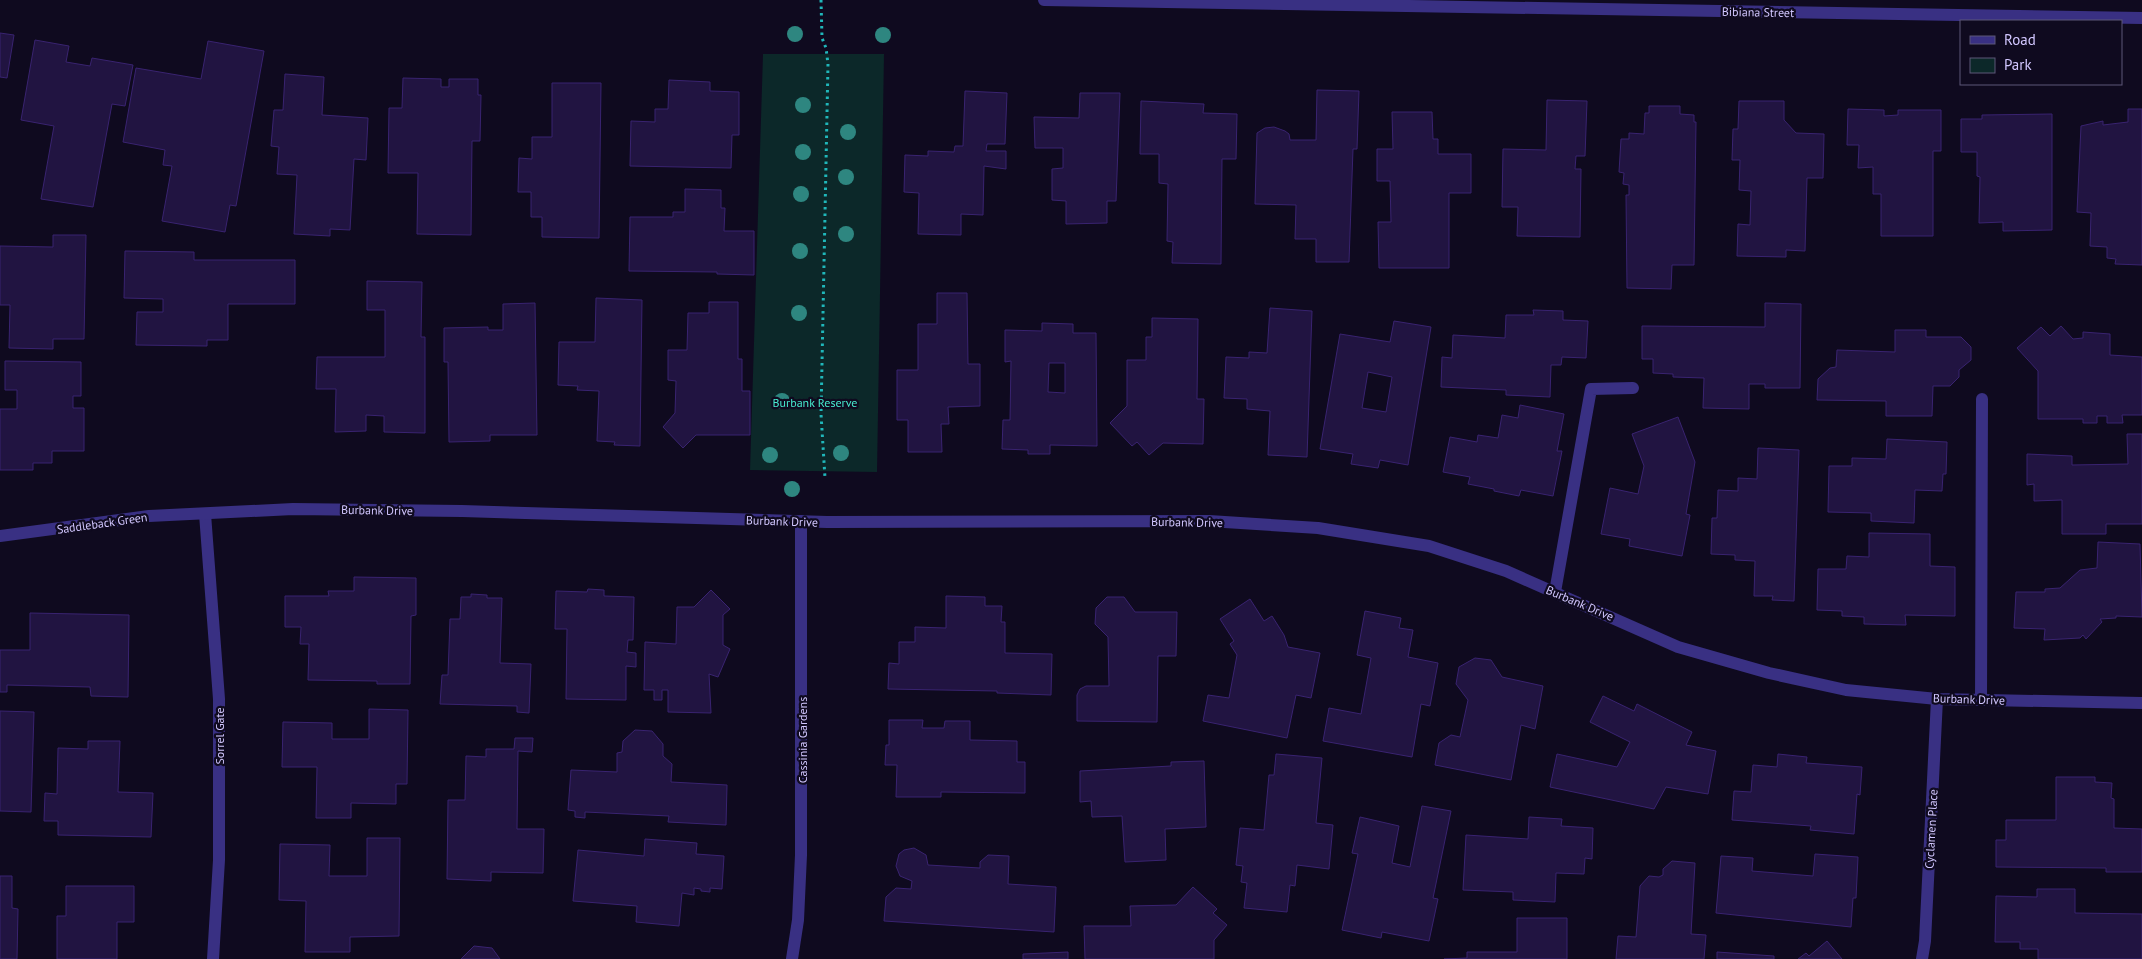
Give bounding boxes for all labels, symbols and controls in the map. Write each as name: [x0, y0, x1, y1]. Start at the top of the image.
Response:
street label: Bibiana Street: [1722, 4, 1794, 20]
legend: [1960, 20, 2122, 85]
text: Road: [2004, 30, 2036, 49]
text: Park: [2004, 55, 2032, 74]
park label: Burbank Reserve: [773, 395, 857, 410]
street label: Burbank Drive: [341, 502, 413, 518]
street label: Saddleback Green: [56, 509, 148, 537]
street label: Burbank Drive: [746, 512, 818, 530]
street label: Burbank Drive: [1151, 514, 1223, 530]
street label: Burbank Drive: [1544, 582, 1616, 624]
street label: Burbank Drive: [1933, 690, 2005, 708]
street label: Cassinia Gardens: [795, 697, 810, 783]
street label: Sorrel Gate: [212, 707, 227, 765]
street label: Cyclamen Place: [1921, 789, 1941, 869]

